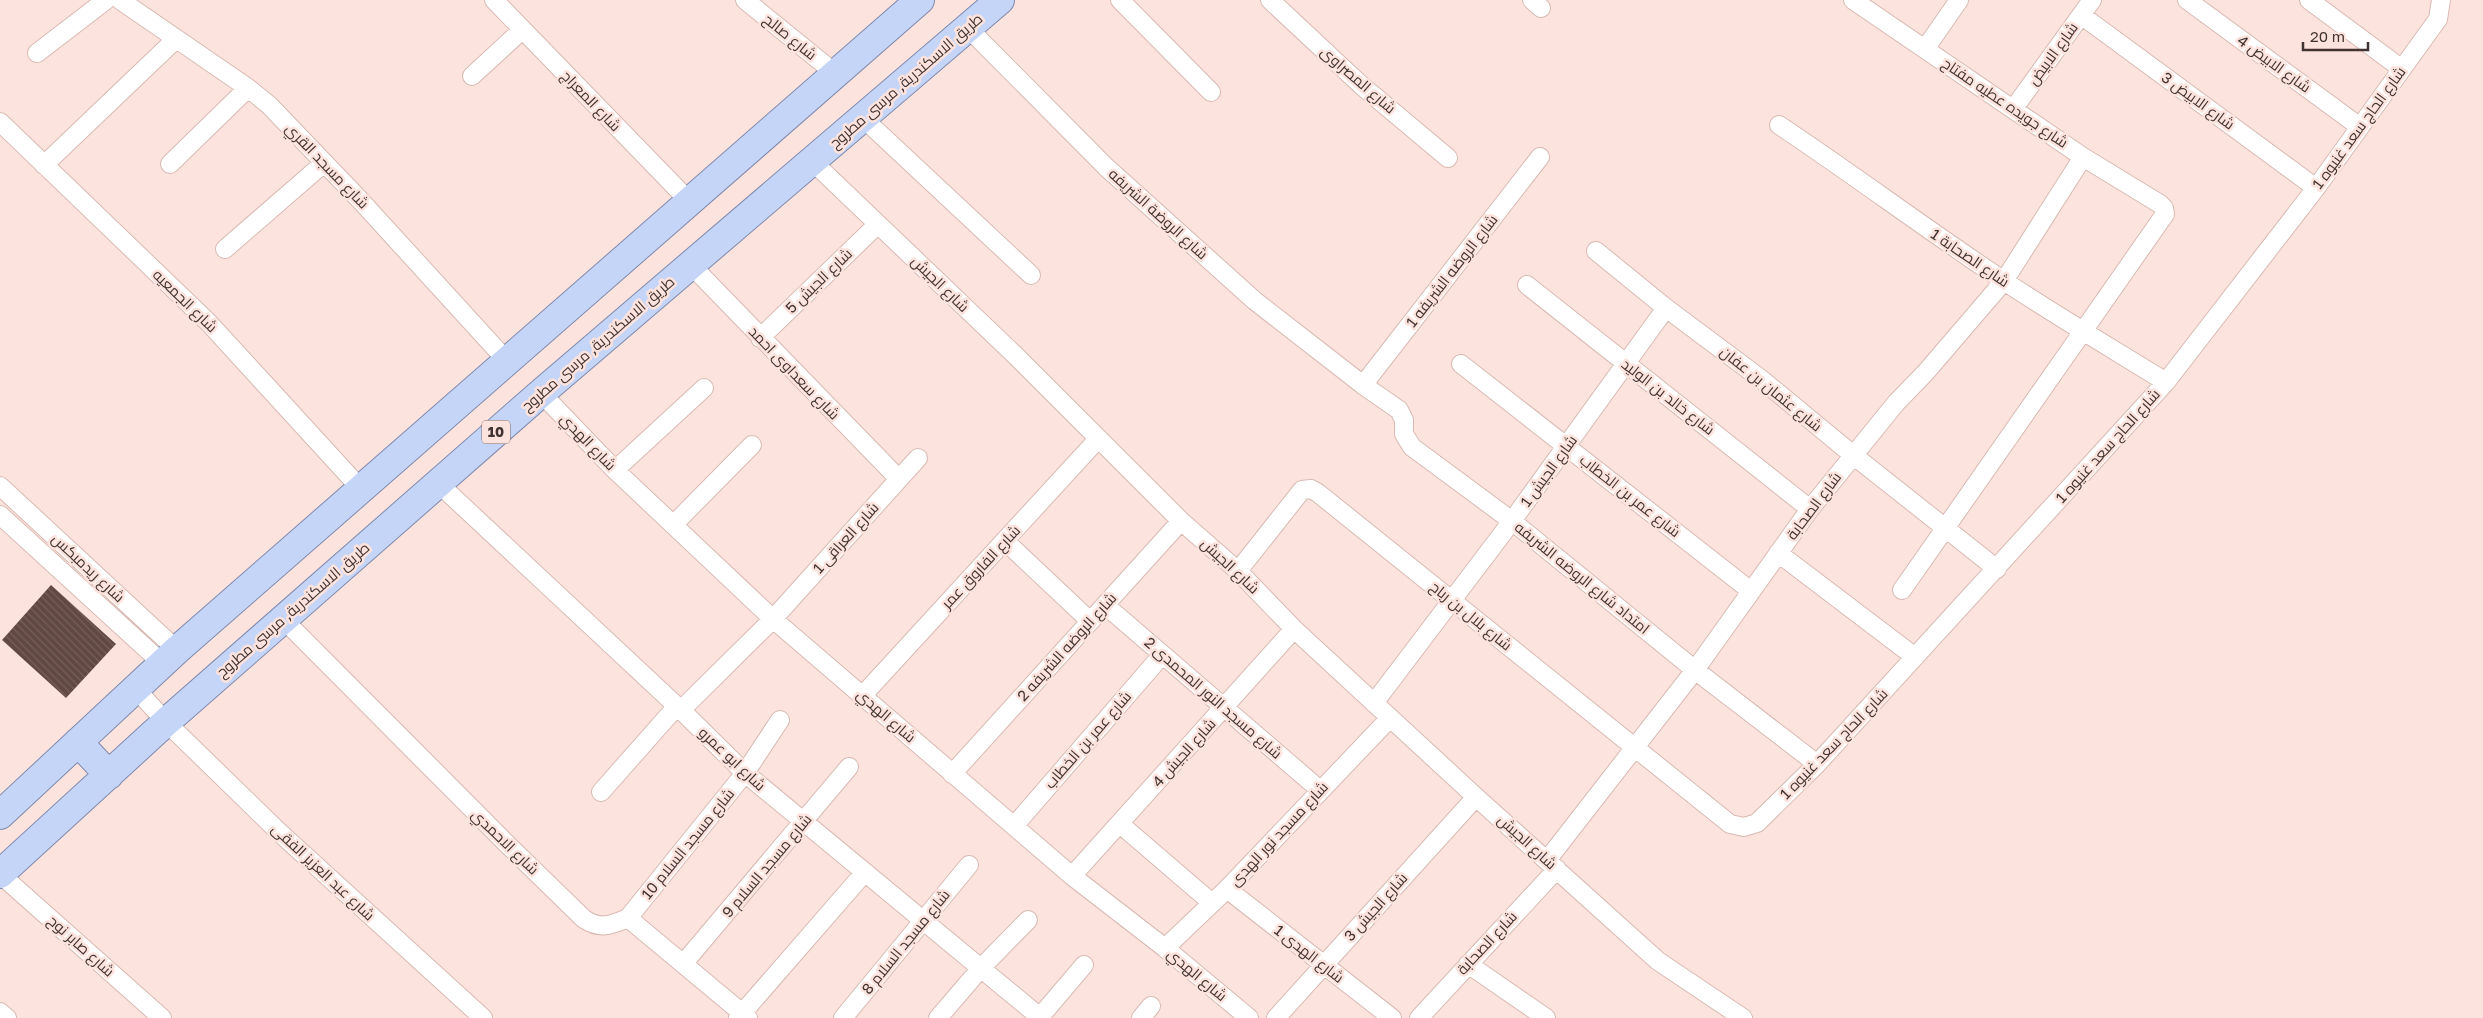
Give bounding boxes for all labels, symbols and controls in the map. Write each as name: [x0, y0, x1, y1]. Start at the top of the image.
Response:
street label: شارع صالح: [759, 9, 821, 65]
street label: طريق الاسكندرية, مرسى مطروح: [825, 9, 987, 154]
street label: شارع الابيض: [2023, 18, 2083, 90]
scale bar: [2303, 20, 2368, 52]
text: 20 m: [2310, 27, 2345, 45]
street label: شارع الابيض 4: [2233, 31, 2315, 98]
street label: شارع المصراوى: [1315, 42, 1400, 119]
street label: شارع جويده عطيه مفتاح: [1937, 53, 2072, 154]
street label: شارع الحاج سعد غنيوه 1: [2308, 63, 2411, 194]
street label: شارع المعراج: [556, 66, 625, 137]
street label: شارع الابيض 3: [2157, 68, 2239, 135]
street label: شارع مسجد القري: [280, 119, 373, 215]
street label: شارع الروضة الشريفه: [1103, 164, 1212, 265]
street label: شارع الروضه الشريفه 1: [1402, 210, 1503, 332]
street label: شارع الصحابة 1: [1926, 224, 2013, 293]
street label: شارع الجيش 5: [781, 244, 857, 319]
street label: شارع الجيش: [906, 251, 973, 317]
street label: شارع الجمعيه: [148, 265, 222, 338]
street label: طريق الاسكندرية, مرسى مطروح: [517, 272, 679, 417]
street label: شارع سعداوى احمد: [743, 322, 844, 425]
street label: شارع عثمان بن عفان: [1715, 342, 1826, 437]
street label: شارع خالد بن الوليد: [1617, 354, 1719, 440]
street label: شارع الحاج سعد غنيوه 1: [2051, 385, 2165, 508]
street label: شارع الهدي: [554, 409, 620, 476]
road number: 10: [482, 421, 510, 444]
street label: شارع الجيش 1: [1516, 431, 1583, 512]
street label: شارع عمر بن الخطاب: [1575, 450, 1685, 543]
street label: شارع الصحابة: [1782, 468, 1847, 545]
street label: شارع العراقى 1: [809, 498, 884, 579]
street label: امتداد شارع الروضه الشريفه: [1510, 517, 1654, 639]
street label: شارع الفاروق عمر: [936, 521, 1026, 614]
street label: شارع ريدمبكس: [47, 529, 129, 608]
street label: شارع الجيش: [1196, 534, 1264, 599]
street label: طريق الاسكندرية, مرسى مطروح: [212, 538, 374, 683]
street label: شارع بلال بن رباح: [1425, 577, 1516, 656]
street label: شارع الروضه الشريفه 2: [1013, 588, 1122, 706]
street label: شارع مسجد النور المحمدى 2: [1139, 633, 1286, 764]
street label: شارع الحاج سعد غنيوه 1: [1776, 684, 1893, 804]
street label: شارع الهدي: [851, 685, 920, 749]
street label: شارع عمر بن الخطاب: [1040, 687, 1137, 794]
street label: شارع الجيش 4: [1148, 714, 1221, 792]
street label: شارع ابو عمرو: [693, 723, 770, 796]
street label: شارع مسجد نور الهدى: [1225, 777, 1333, 891]
street label: شارع مسجد السلام 10: [637, 784, 740, 904]
street label: شارع الاحمدي: [466, 805, 543, 881]
street label: شارع مسجد السلام 9: [718, 810, 817, 923]
street label: شارع الجيش: [1492, 810, 1561, 875]
street label: شارع عبد العزيز الفقى: [266, 819, 379, 926]
street label: شارع الجيش 3: [1340, 868, 1413, 946]
street label: شارع مسجد السلام 8: [857, 885, 955, 999]
street label: شارع الصحابة: [1452, 907, 1522, 980]
street label: شارع صابر نوح: [43, 911, 119, 982]
street label: شارع الهدى 1: [1269, 920, 1348, 988]
street label: شارع الهدي: [1162, 944, 1231, 1007]

